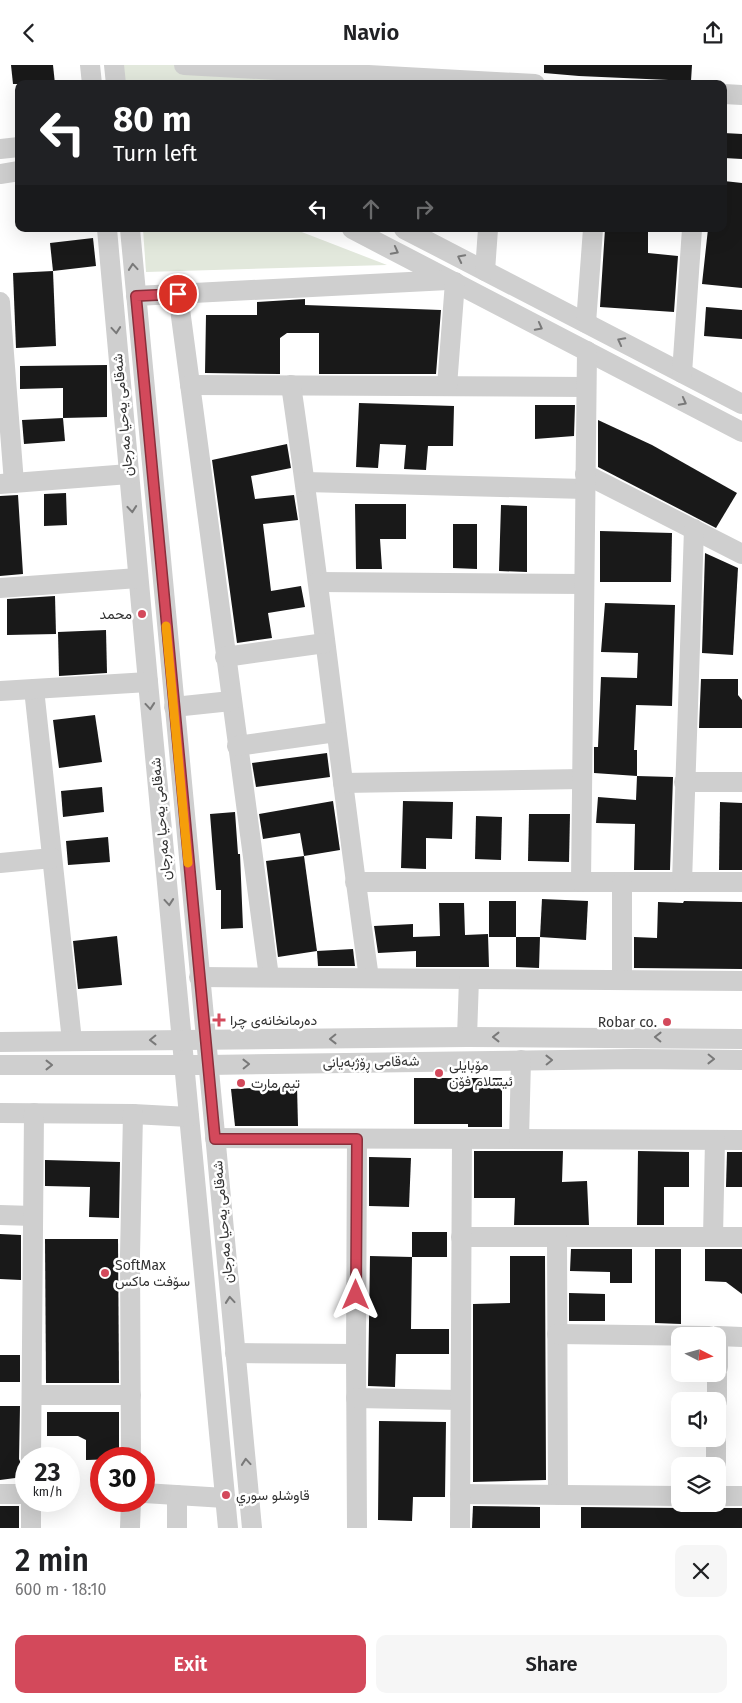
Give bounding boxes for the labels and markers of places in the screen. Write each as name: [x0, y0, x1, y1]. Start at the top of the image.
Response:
pin: [157, 273, 199, 315]
place label: محمد: [100, 606, 132, 623]
marker: محمد: [136, 608, 148, 620]
place label: دەرمانخانەی چرا: [230, 1012, 317, 1030]
marker: دەرمانخانەی چرا: [212, 1013, 226, 1027]
place label: Robar co.: [598, 1014, 657, 1031]
marker: Robar co.: [661, 1016, 673, 1028]
place label: مۆبایلی ئیسلام فۆن: [449, 1057, 513, 1090]
marker: مۆبایلی ئیسلام فۆن: [433, 1067, 445, 1079]
place label: تیم مارت: [251, 1075, 300, 1092]
marker: تیم مارت: [235, 1077, 247, 1089]
place label: SoftMax سۆفت ماکس: [115, 1257, 190, 1290]
marker: SoftMax سۆفت ماکس: [99, 1267, 111, 1279]
place label: قاوشلو سوري: [236, 1487, 310, 1507]
marker: قاوشلو سوري: [220, 1489, 232, 1501]

